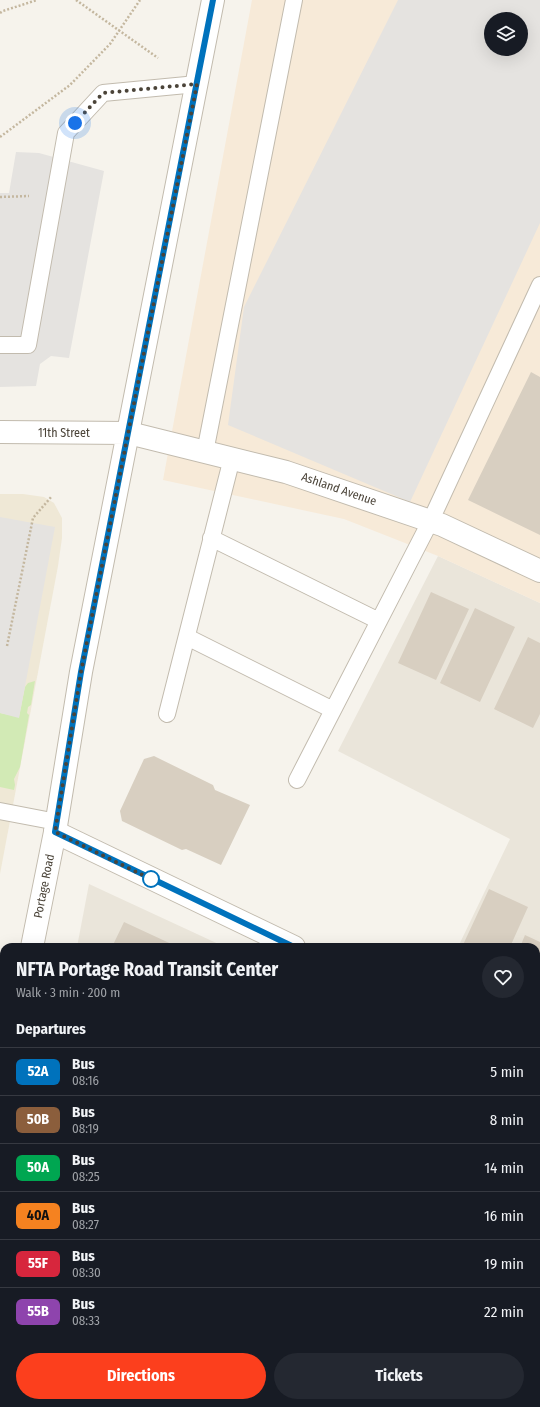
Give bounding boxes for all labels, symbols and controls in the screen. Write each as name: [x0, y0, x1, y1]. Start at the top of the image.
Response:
map controls: [484, 12, 528, 56]
button: layers: [484, 12, 528, 56]
your location: [65, 113, 85, 133]
street label: 11th Street: [38, 426, 90, 440]
street label: Ashland Avenue: [300, 470, 378, 508]
street label: Portage Road: [31, 853, 57, 919]
unlabelled marker: [142, 870, 160, 888]
button: heart: [482, 956, 524, 998]
text: NFTA Portage Road Transit Center: [16, 958, 278, 981]
text: Walk · 3 min · 200 m: [16, 985, 120, 1000]
text: Departures: [16, 1020, 86, 1038]
text: Bus: [72, 1055, 95, 1073]
text: 52A: [28, 1063, 48, 1080]
text: 5 min: [490, 1063, 524, 1081]
text: 08:16: [72, 1073, 99, 1088]
text: Bus: [72, 1103, 95, 1121]
text: 50B: [27, 1111, 49, 1128]
text: 8 min: [490, 1111, 524, 1129]
text: 08:19: [72, 1121, 99, 1136]
text: Bus: [72, 1151, 95, 1169]
text: 50A: [27, 1159, 49, 1176]
text: 14 min: [484, 1159, 524, 1177]
text: 08:25: [72, 1169, 100, 1184]
text: Bus: [72, 1199, 95, 1217]
text: 40A: [27, 1207, 49, 1224]
text: 16 min: [484, 1207, 524, 1225]
text: 08:27: [72, 1217, 99, 1232]
text: Bus: [72, 1247, 95, 1265]
text: 55F: [28, 1255, 48, 1272]
text: 19 min: [484, 1255, 524, 1273]
text: 08:30: [72, 1265, 101, 1280]
text: Bus: [72, 1295, 95, 1313]
text: 55B: [27, 1303, 49, 1320]
text: 22 min: [484, 1303, 524, 1321]
text: 08:33: [72, 1313, 100, 1328]
button: Directions: [16, 1353, 266, 1399]
button: Tickets: [274, 1353, 524, 1399]

